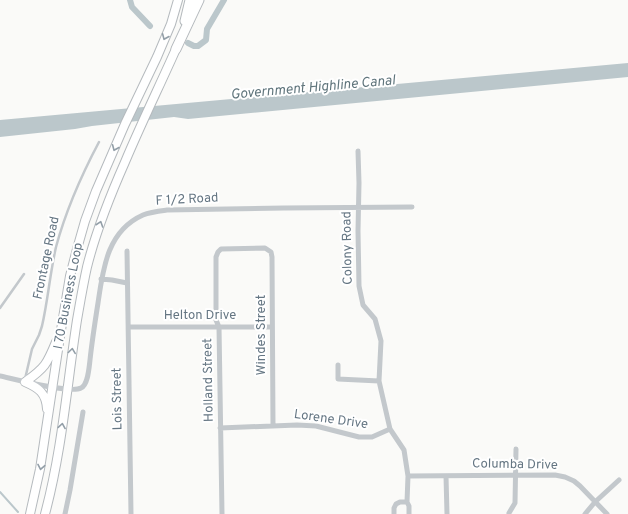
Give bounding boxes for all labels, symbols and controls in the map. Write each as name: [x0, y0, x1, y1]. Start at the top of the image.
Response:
one-way arrow: [162, 33, 170, 40]
water label: Government Highline Canal: [230, 72, 397, 104]
one-way arrow: [111, 144, 119, 151]
street label: F 1/2 Road: [155, 190, 219, 210]
street label: Colony Road: [339, 211, 357, 285]
street label: Frontage Road: [30, 215, 64, 301]
one-way arrow: [95, 221, 104, 228]
street label: I 70 Business Loop: [51, 241, 87, 351]
street label: Windes Street: [254, 294, 270, 375]
street label: Helton Drive: [164, 308, 236, 324]
street label: Holland Street: [200, 338, 218, 422]
one-way arrow: [67, 348, 76, 354]
street label: Lois Street: [109, 367, 127, 431]
street label: Lorene Drive: [293, 407, 369, 433]
one-way arrow: [57, 423, 66, 429]
street label: Columba Drive: [472, 456, 558, 474]
one-way arrow: [37, 464, 45, 470]

